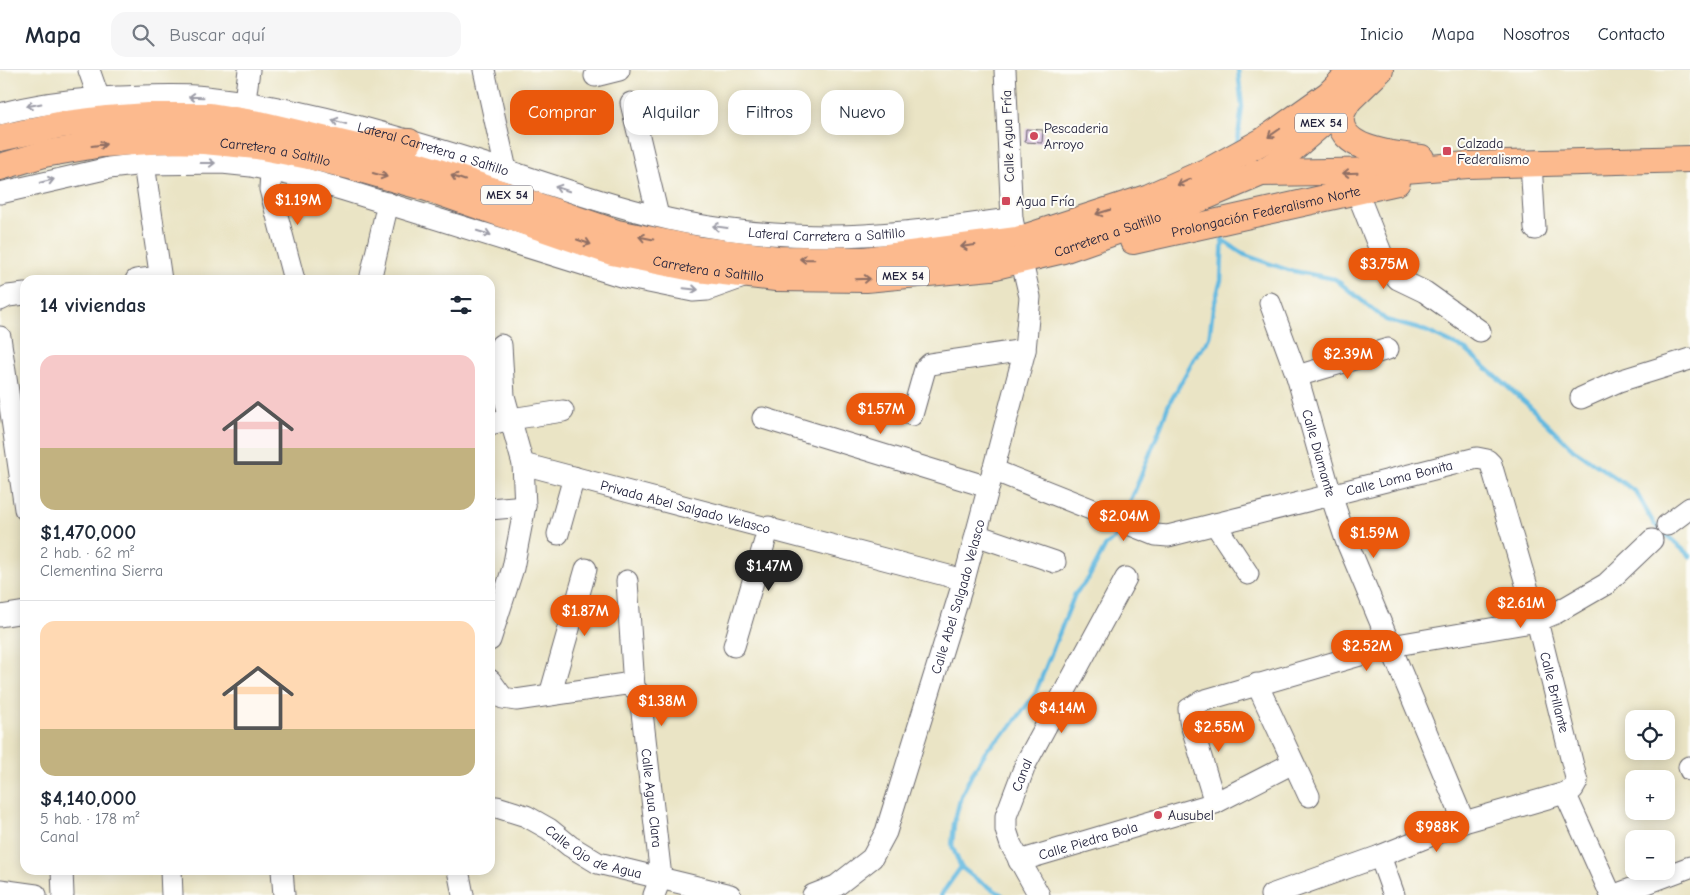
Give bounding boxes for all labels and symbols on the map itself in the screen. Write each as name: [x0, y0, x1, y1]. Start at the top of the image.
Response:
street label: Calle Agua Fría: [998, 90, 1018, 182]
one-way arrow: [189, 92, 205, 102]
one-way arrow: [27, 101, 43, 110]
road number: MEX 54: [1295, 114, 1347, 132]
one-way arrow: [332, 116, 348, 126]
street label: Lateral Carretera a Saltillo: [356, 118, 511, 179]
place label: Pescaderia Arroyo: [1044, 120, 1108, 153]
one-way arrow: [1267, 128, 1281, 138]
marker: Pescaderia Arroyo: [1028, 130, 1040, 142]
street label: Carretera a Saltillo: [219, 134, 332, 170]
place label: Calzada Federalismo: [1457, 135, 1529, 168]
one-way arrow: [90, 140, 106, 150]
marker: Calzada Federalismo: [1441, 145, 1453, 157]
one-way arrow: [200, 158, 216, 168]
one-way arrow: [1342, 168, 1358, 177]
one-way arrow: [371, 170, 387, 180]
one-way arrow: [450, 173, 466, 183]
one-way arrow: [39, 176, 55, 185]
one-way arrow: [1177, 178, 1192, 187]
street label: Prolongación Federalismo Norte: [1170, 182, 1362, 241]
one-way arrow: [554, 183, 570, 193]
pin: $1.19M: [257, 184, 339, 226]
road number: MEX 54: [481, 186, 533, 204]
place label: Agua Fría: [1016, 193, 1075, 210]
marker: Agua Fría: [1000, 195, 1012, 207]
street label: Carretera a Saltillo: [1052, 208, 1163, 260]
one-way arrow: [1096, 208, 1112, 218]
one-way arrow: [712, 222, 728, 232]
street label: Lateral Carretera a Saltillo: [747, 223, 906, 245]
one-way arrow: [475, 228, 491, 238]
one-way arrow: [638, 233, 654, 243]
one-way arrow: [576, 238, 591, 247]
one-way arrow: [961, 242, 977, 252]
pin: $3.75M: [1343, 248, 1425, 290]
street label: Carretera a Saltillo: [651, 252, 765, 285]
one-way arrow: [799, 254, 815, 264]
road number: MEX 54: [877, 267, 929, 286]
one-way arrow: [855, 274, 871, 284]
one-way arrow: [682, 284, 698, 294]
pin: $2.39M: [1307, 338, 1389, 380]
pin: $1.57M: [840, 392, 922, 435]
street label: Calle Diamante: [1298, 407, 1340, 499]
street label: Calle Loma Bonita: [1344, 456, 1454, 499]
street label: Privada Abel Salgado Velasco: [599, 476, 772, 537]
pin: $2.04M: [1083, 500, 1165, 542]
pin: $1.59M: [1333, 516, 1415, 559]
street label: Calle Abel Salgado Velasco: [927, 517, 988, 676]
pin: $1.47M: [728, 550, 810, 592]
pin: $2.61M: [1480, 586, 1562, 629]
pin: $1.87M: [544, 594, 626, 637]
pin: $2.52M: [1326, 630, 1408, 672]
street label: Calle Brillante: [1536, 650, 1573, 734]
pin: $1.38M: [621, 684, 703, 727]
pin: $4.14M: [1021, 692, 1103, 734]
pin: $2.55M: [1178, 710, 1260, 753]
street label: Calle Agua Clara: [638, 748, 666, 849]
street label: Canal: [1008, 755, 1035, 794]
place label: Ausubel: [1168, 807, 1214, 824]
marker: Ausubel: [1152, 809, 1164, 821]
pin: $988K: [1402, 810, 1472, 853]
street label: Calle Piedra Bola: [1036, 818, 1140, 863]
street label: Calle Ojo de Agua: [542, 821, 644, 882]

